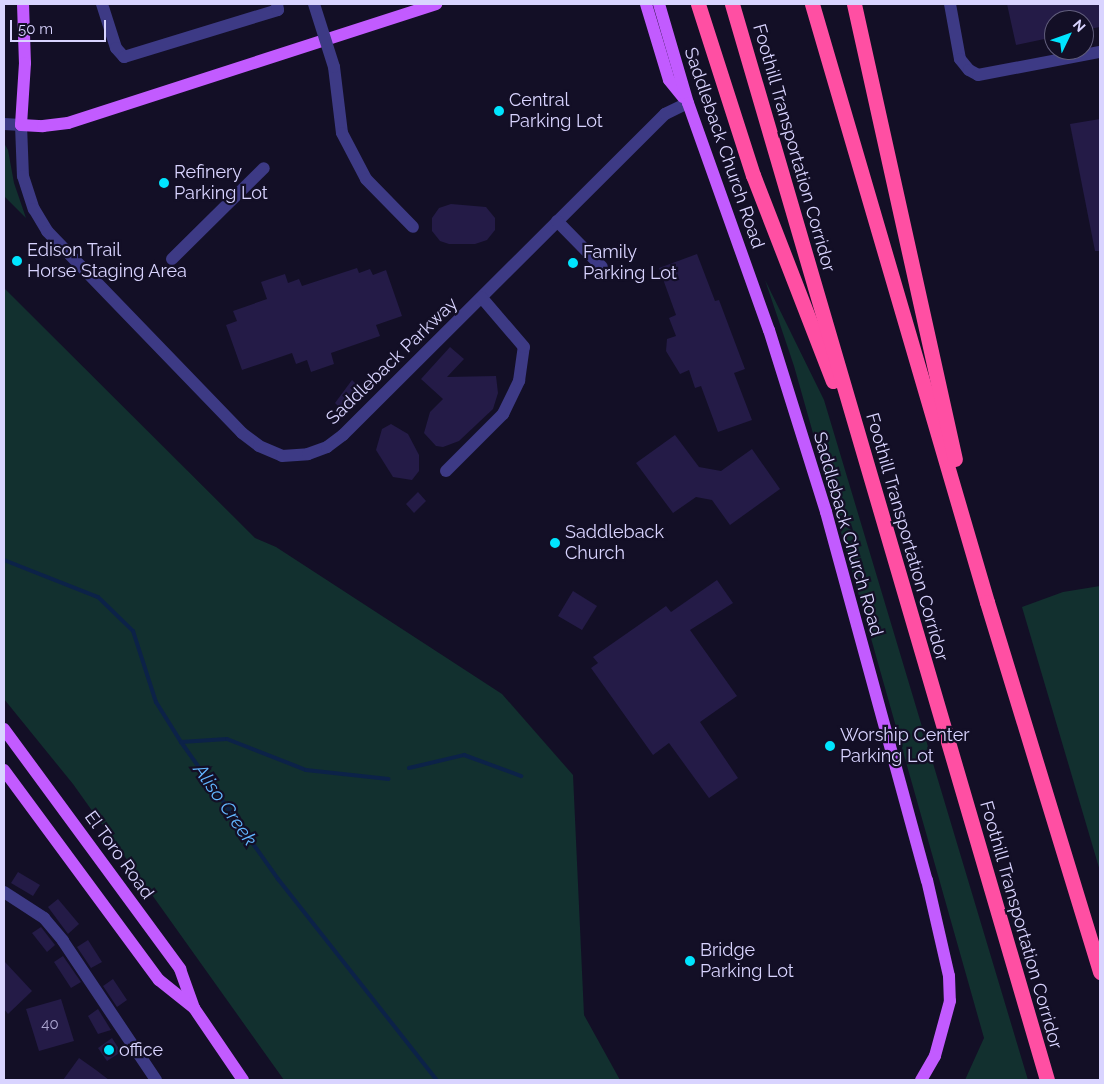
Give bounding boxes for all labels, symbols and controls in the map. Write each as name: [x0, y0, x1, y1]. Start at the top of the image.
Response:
scale bar: [12, 10, 109, 42]
north arrow: [1044, 10, 1094, 60]
text: N: [1070, 16, 1089, 35]
text: 50 m: [18, 20, 53, 38]
street label: Foothill Transportation Corridor: [748, 21, 840, 275]
street label: Saddleback Church Road: [679, 45, 769, 251]
place label: Central Parking Lot: [509, 90, 603, 132]
marker: Central Parking Lot: [493, 105, 505, 117]
place label: Refinery Parking Lot: [174, 162, 268, 204]
marker: Refinery Parking Lot: [158, 177, 170, 189]
place label: Edison Trail Horse Staging Area: [27, 240, 187, 282]
place label: Family Parking Lot: [583, 242, 677, 284]
marker: Edison Trail Horse Staging Area: [11, 255, 23, 267]
marker: Family Parking Lot: [567, 257, 579, 269]
street label: Saddleback Parkway: [322, 293, 462, 429]
street label: Foothill Transportation Corridor: [861, 410, 953, 664]
street label: Saddleback Church Road: [809, 430, 887, 638]
place label: Saddleback Church: [565, 522, 664, 564]
marker: Saddleback Church: [549, 537, 561, 549]
place label: Worship Center Parking Lot: [840, 725, 970, 768]
marker: Worship Center Parking Lot: [824, 740, 836, 752]
water label: Aliso Creek: [188, 760, 262, 850]
street label: Foothill Transportation Corridor: [975, 798, 1067, 1052]
street label: El Toro Road: [80, 806, 158, 904]
place label: Bridge Parking Lot: [700, 940, 794, 982]
marker: Bridge Parking Lot: [684, 955, 696, 967]
house number: 40: [41, 1016, 59, 1034]
place label: office: [119, 1039, 163, 1061]
marker: office: [103, 1044, 115, 1056]

